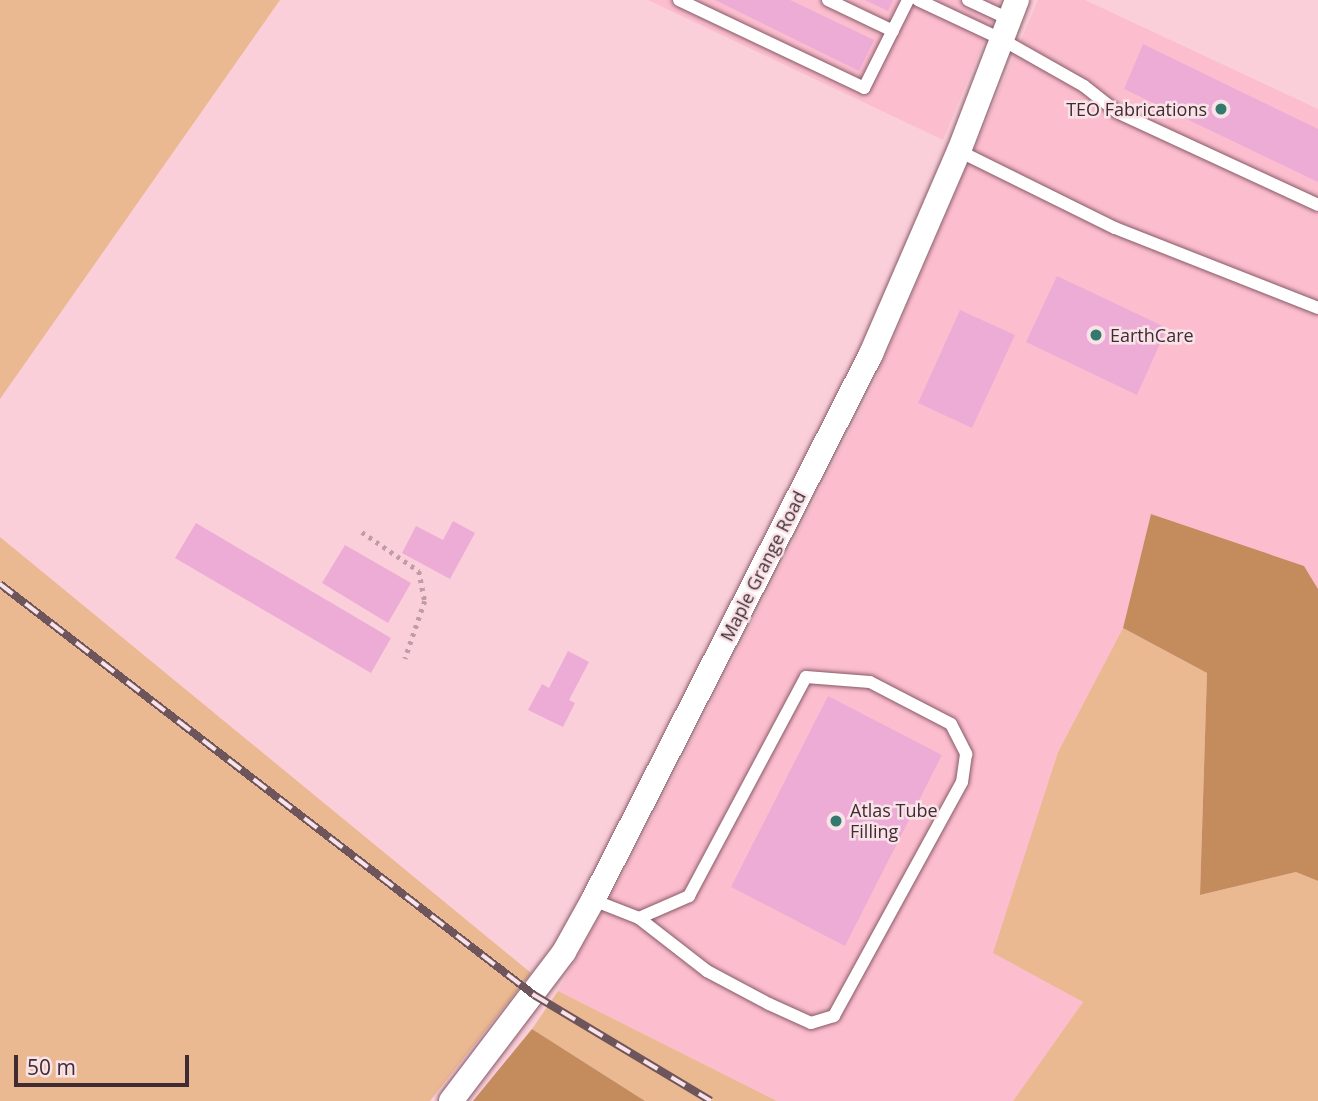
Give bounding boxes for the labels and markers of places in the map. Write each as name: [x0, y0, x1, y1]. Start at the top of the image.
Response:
place label: TEO Fabrications: [1066, 98, 1207, 120]
marker: TEO Fabrications: [1213, 101, 1229, 117]
place label: EarthCare: [1110, 324, 1194, 346]
marker: EarthCare: [1088, 327, 1104, 343]
place label: Atlas Tube Filling: [850, 800, 938, 842]
marker: Atlas Tube Filling: [828, 813, 844, 829]

